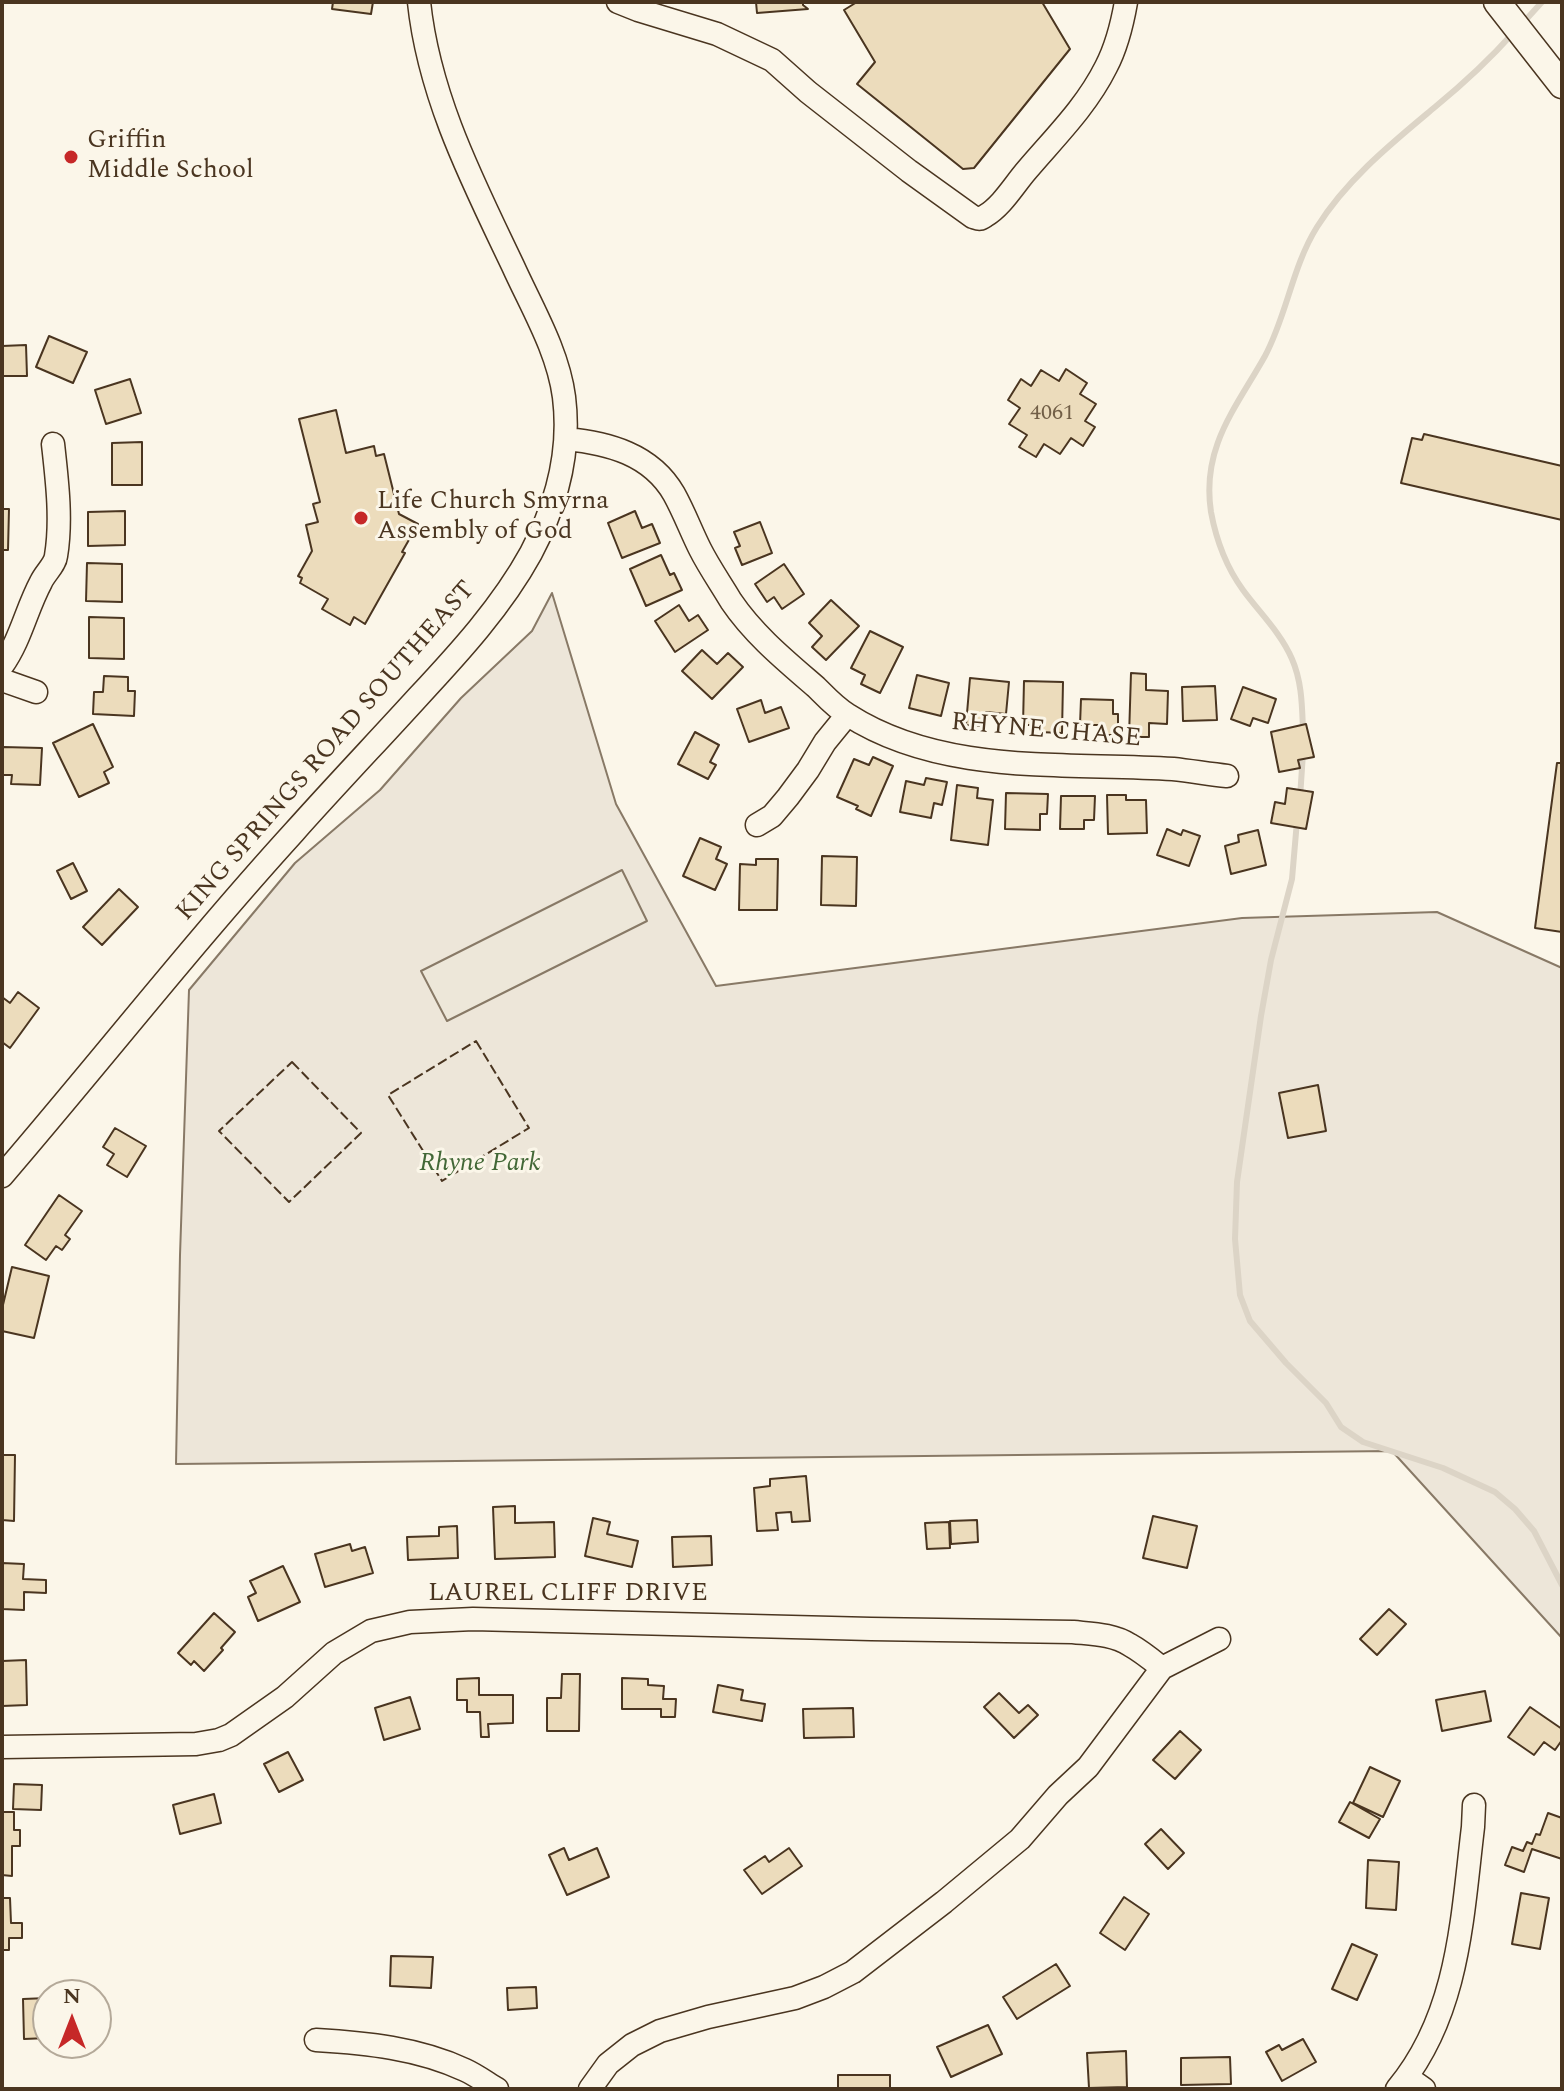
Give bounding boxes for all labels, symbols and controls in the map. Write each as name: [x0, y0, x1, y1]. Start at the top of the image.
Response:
place label: Griffin Middle School: [87, 126, 254, 188]
marker: Griffin Middle School: [62, 148, 80, 166]
house number: 4061: [1030, 402, 1074, 428]
place label: Life Church Smyrna Assembly of God: [377, 487, 609, 548]
marker: Life Church Smyrna Assembly of God: [352, 509, 370, 527]
street label: KING SPRINGS ROAD SOUTHEAST: [171, 576, 483, 928]
street label: RHYNE CHASE: [949, 708, 1143, 756]
park label: Rhyne Park: [419, 1149, 541, 1181]
street label: LAUREL CLIFF DRIVE: [428, 1579, 708, 1611]
north arrow: [32, 1979, 112, 2059]
text: N: [63, 1980, 81, 2013]

